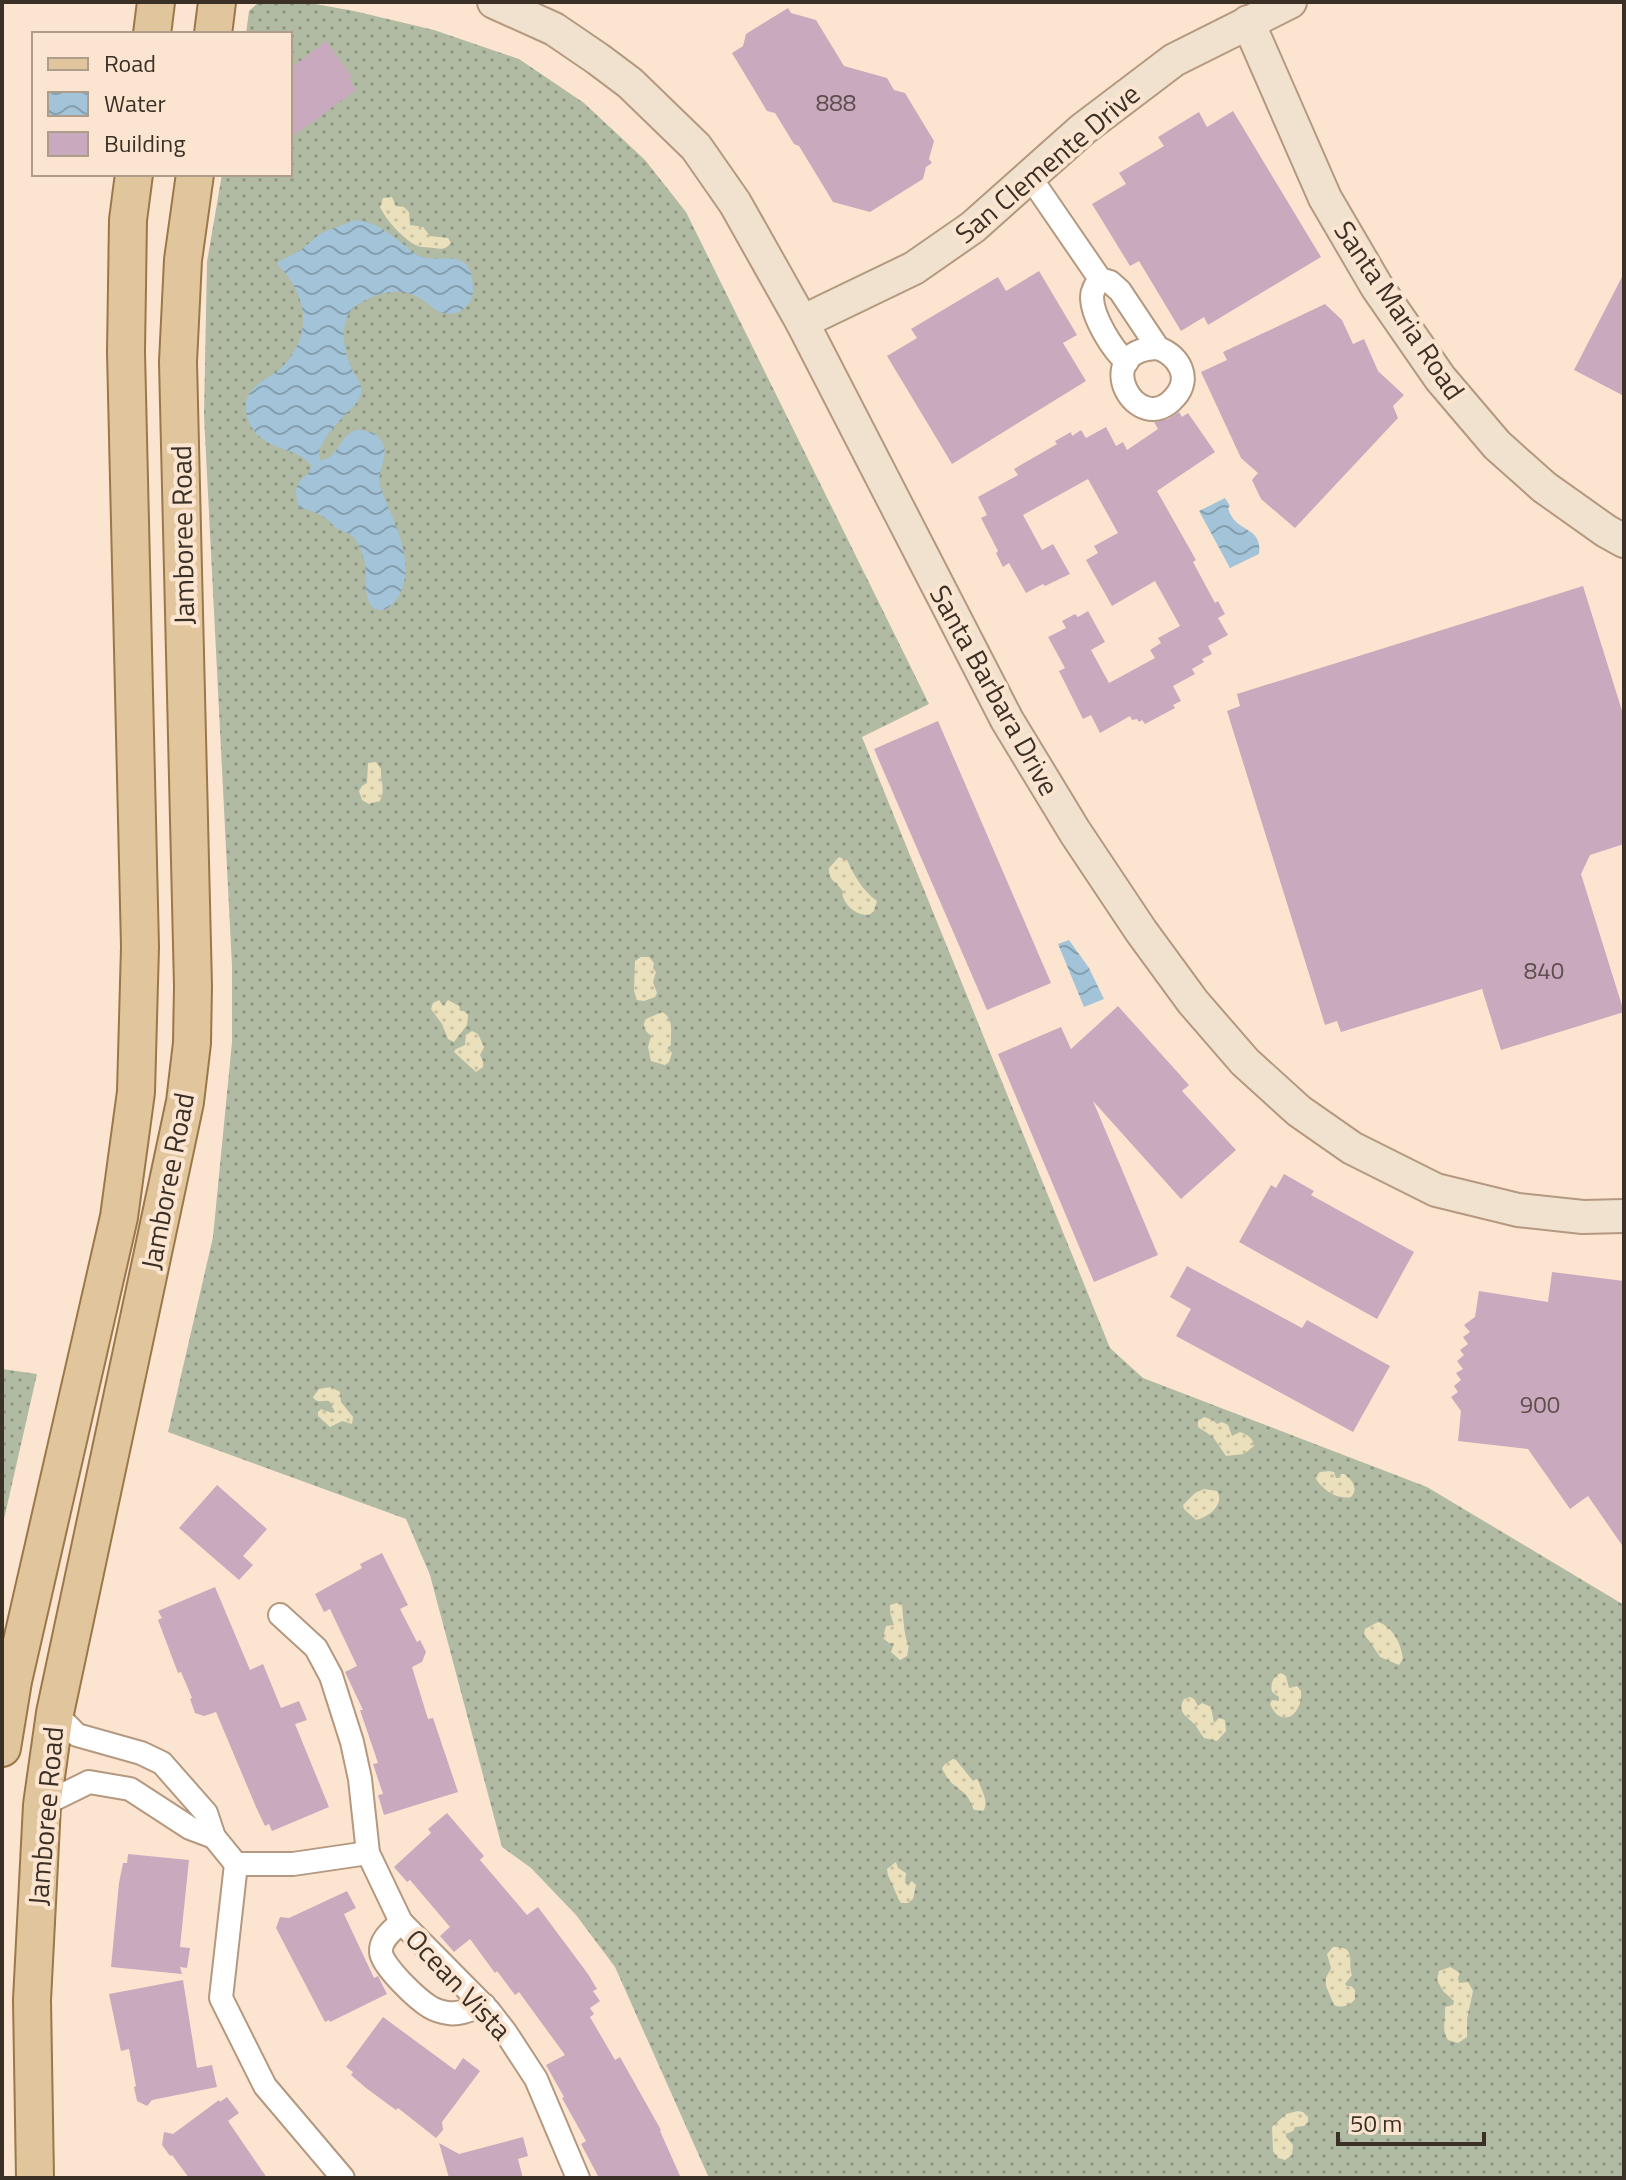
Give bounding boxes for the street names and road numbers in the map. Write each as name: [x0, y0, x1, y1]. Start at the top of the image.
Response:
street label: San Clemente Drive: [945, 73, 1149, 253]
street label: Santa Maria Road: [1324, 212, 1476, 408]
street label: Jamboree Road: [159, 445, 205, 625]
street label: Santa Barbara Drive: [919, 577, 1071, 803]
street label: Jamboree Road: [129, 1089, 205, 1273]
street label: Jamboree Road: [16, 1725, 74, 1907]
street label: Ocean Vista: [396, 1918, 522, 2050]

